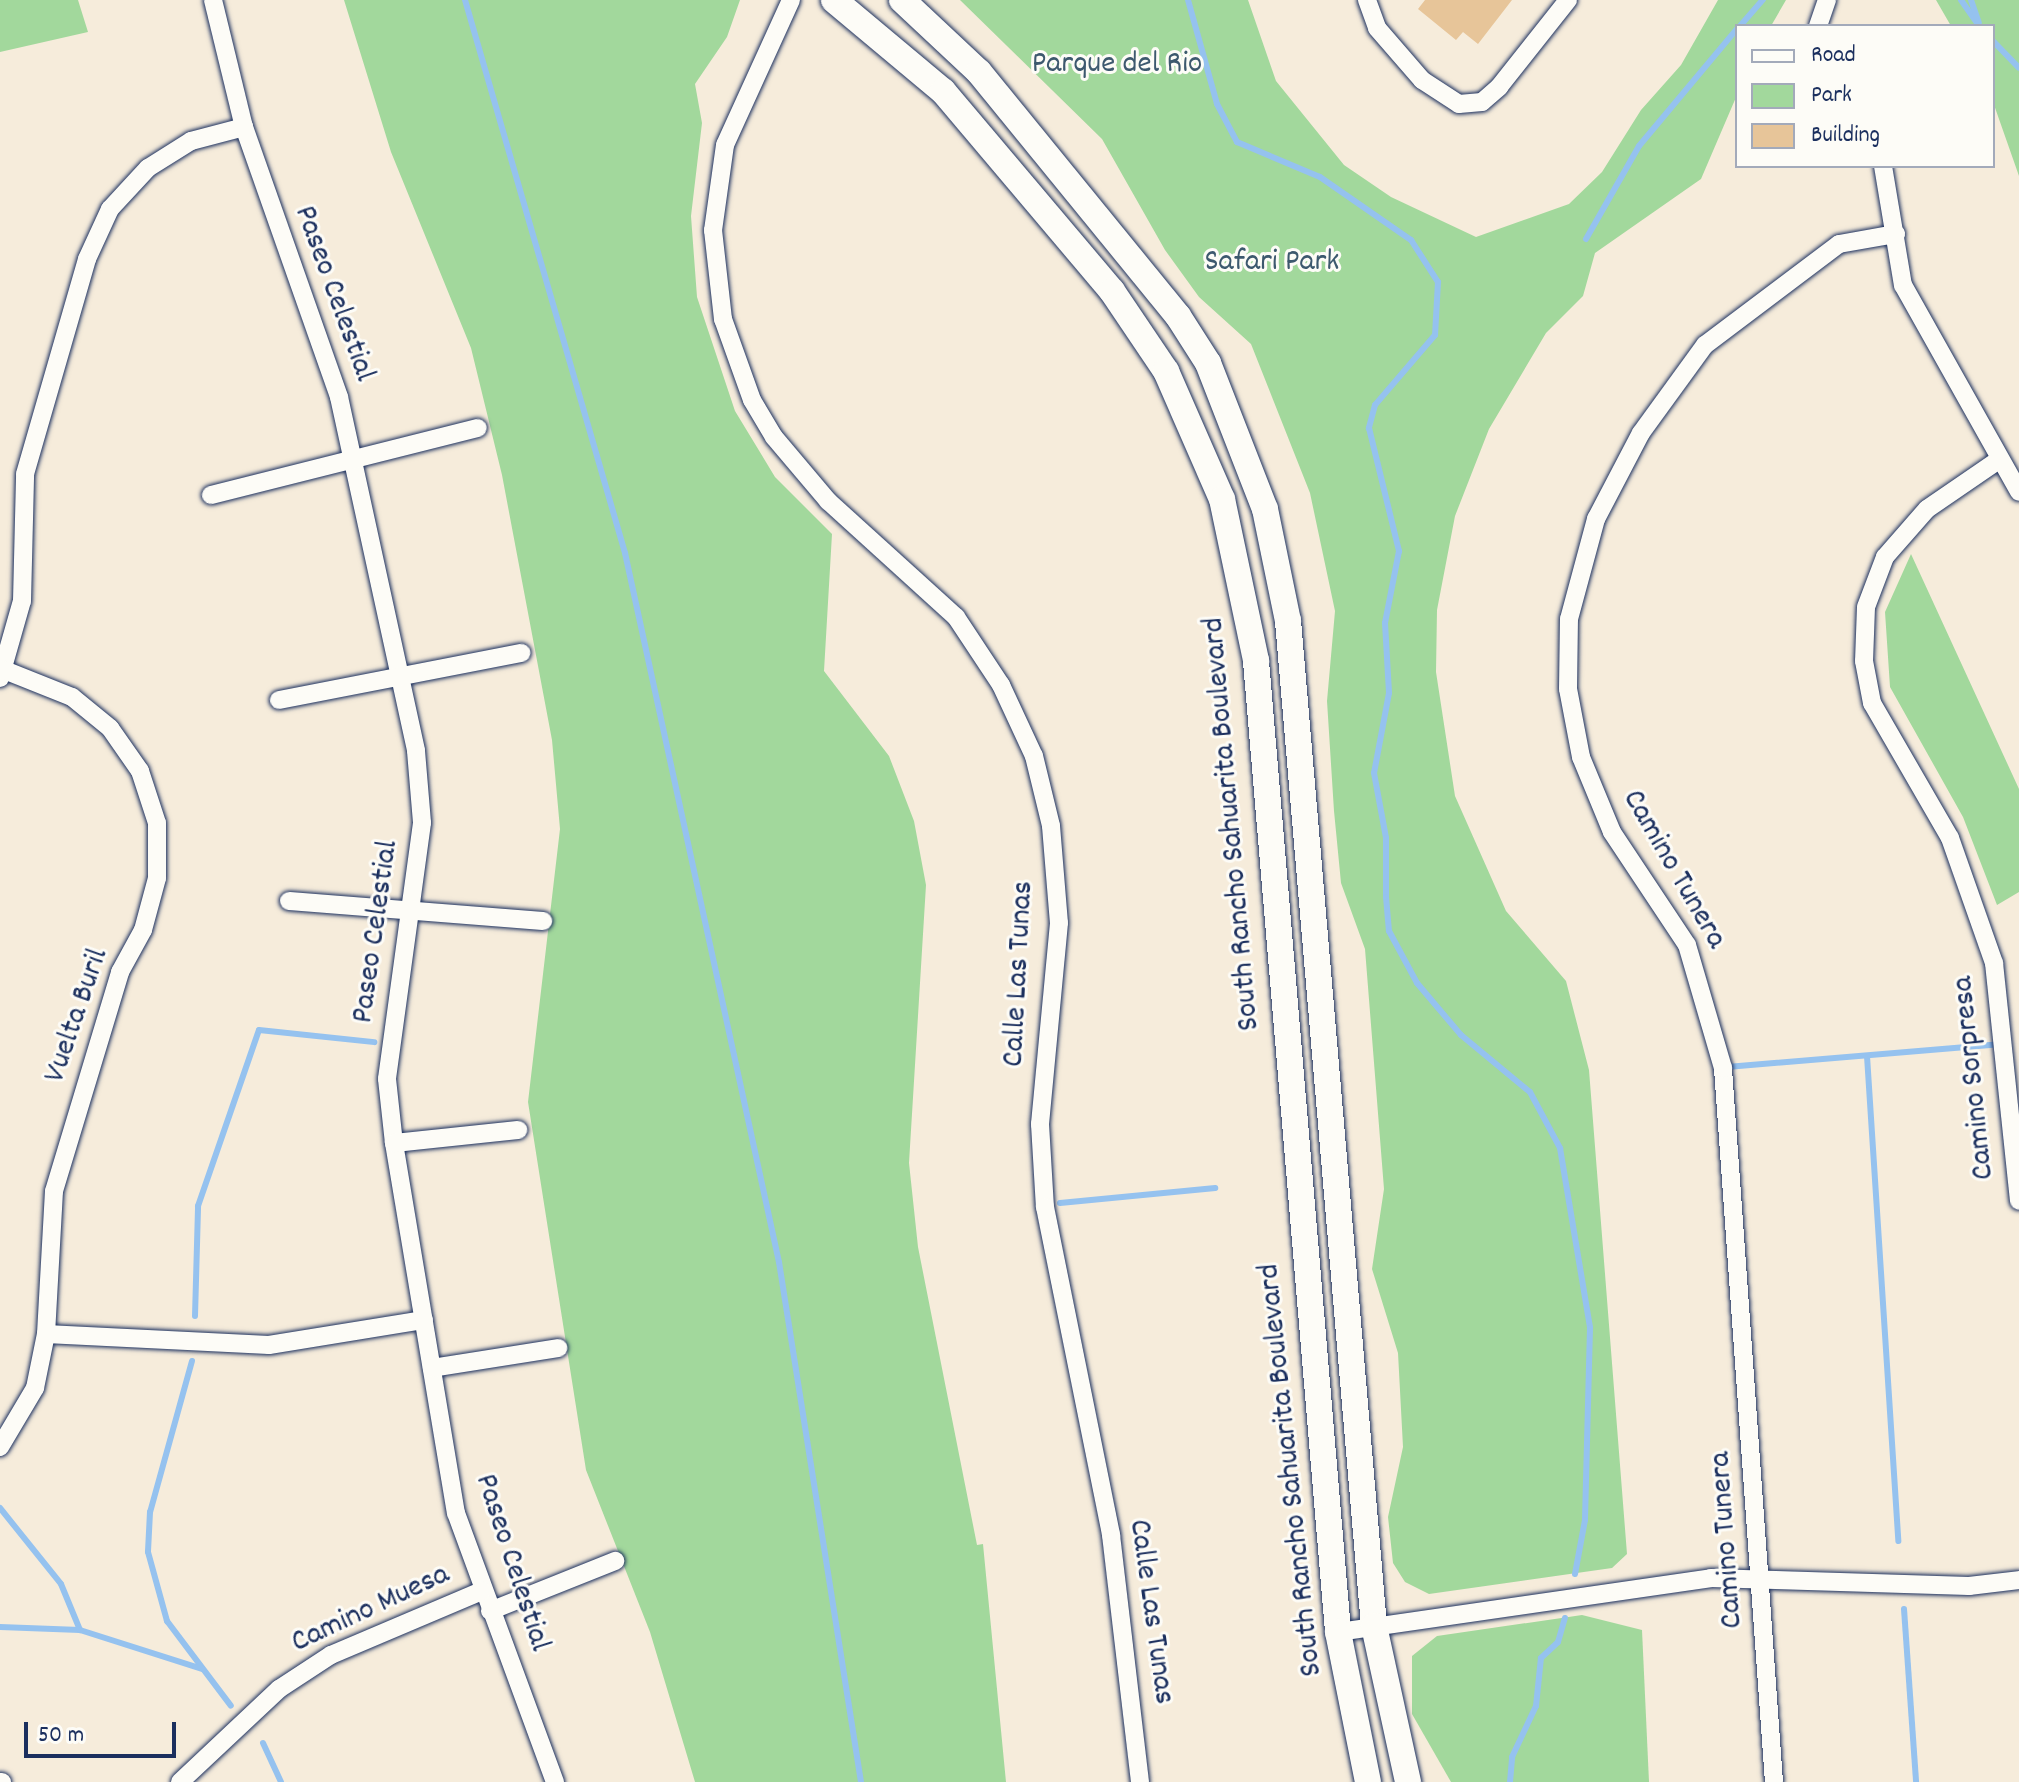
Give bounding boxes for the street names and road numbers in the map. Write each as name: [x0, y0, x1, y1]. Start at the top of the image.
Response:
street label: Paseo Celestial: [283, 201, 383, 387]
street label: South Rancho Sahuarita Boulevard: [1196, 616, 1270, 1032]
street label: Camino Tunera: [1612, 784, 1734, 956]
street label: Paseo Celestial: [345, 838, 409, 1026]
street label: Calle Las Tunas: [996, 880, 1044, 1068]
street label: Vuelta Buril: [37, 944, 119, 1088]
street label: Camino Sorpresa: [1945, 974, 2005, 1182]
street label: South Rancho Sahuarita Boulevard: [1251, 1262, 1333, 1678]
street label: Camino Tunera: [1703, 1450, 1753, 1630]
street label: Paseo Celestial: [464, 1470, 558, 1656]
street label: Calle Las Tunas: [1118, 1517, 1182, 1707]
street label: Camino Muesa: [286, 1557, 456, 1663]

